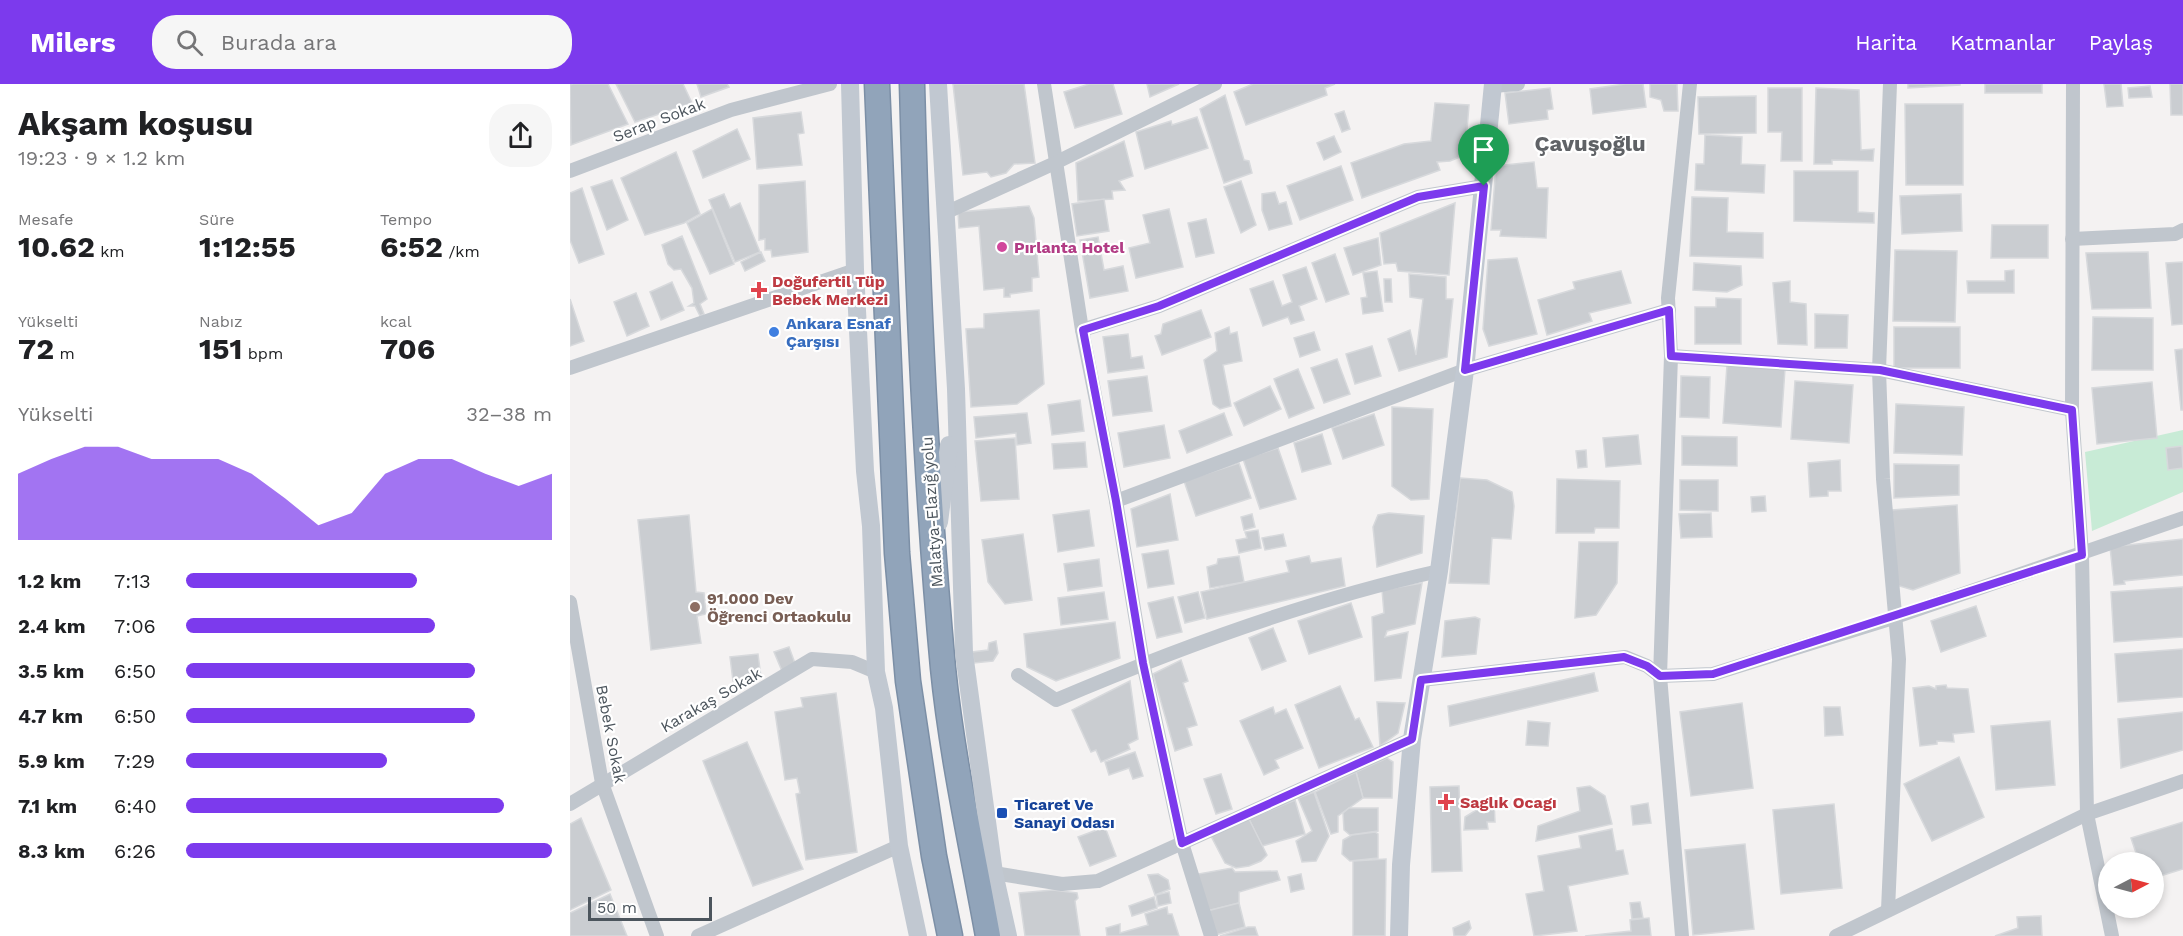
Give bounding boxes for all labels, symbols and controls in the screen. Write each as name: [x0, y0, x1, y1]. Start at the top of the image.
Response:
search box: [152, 15, 572, 69]
text: Milers: [30, 26, 116, 59]
icon: search: [173, 26, 206, 59]
text: Burada ara: [221, 30, 337, 55]
text: Harita: [1855, 30, 1917, 55]
text: Katmanlar: [1950, 30, 2056, 55]
text: Paylaş: [2089, 30, 2153, 55]
street label: Serap Sokak: [610, 94, 708, 146]
text: Akşam koşusu: [18, 104, 253, 143]
button: share: [489, 104, 552, 167]
pin: [1458, 124, 1509, 186]
district label: Çavuşoğlu: [1534, 131, 1646, 156]
icon: arrive: [1467, 133, 1500, 166]
text: 19:23 · 9 × 1.2 km: [18, 146, 185, 170]
text: Mesafe: [18, 210, 73, 229]
text: Süre: [199, 210, 235, 229]
text: Tempo: [380, 210, 432, 229]
text: 10.62: [18, 229, 95, 264]
text: 1:12:55: [199, 229, 296, 264]
text: 6:52: [380, 229, 443, 264]
place label: Pırlanta Hotel: [1014, 238, 1125, 257]
marker: Pırlanta Hotel: [995, 240, 1009, 254]
text: km: [95, 242, 125, 261]
text: /km: [443, 242, 480, 261]
place label: Doğufertil Tüp Bebek Merkezi: [772, 272, 888, 309]
marker: Doğufertil Tüp Bebek Merkezi: [750, 281, 768, 299]
text: Yükselti: [18, 312, 78, 331]
text: Nabız: [199, 312, 243, 331]
text: kcal: [380, 312, 412, 331]
place label: Ankara Esnaf Çarşısı: [786, 314, 891, 351]
marker: Ankara Esnaf Çarşısı: [767, 325, 781, 339]
text: 72: [18, 331, 54, 366]
text: 151: [199, 331, 242, 366]
text: 706: [380, 331, 435, 366]
text: m: [54, 344, 75, 363]
text: bpm: [242, 344, 283, 363]
text: Yükselti: [18, 402, 93, 426]
text: 32–38 m: [466, 402, 552, 426]
street label: Malatya-Elazığ yolu: [917, 436, 947, 588]
text: 1.2 km: [18, 569, 81, 593]
text: 7:13: [114, 569, 151, 593]
place label: 91.000 Dev Öğrenci Ortaokulu: [707, 589, 851, 626]
marker: 91.000 Dev Öğrenci Ortaokulu: [688, 600, 702, 614]
text: 2.4 km: [18, 614, 86, 638]
text: 7:06: [114, 614, 156, 638]
text: 3.5 km: [18, 659, 84, 683]
text: 6:50: [114, 659, 156, 683]
street label: Karakaş Sokak: [657, 663, 765, 737]
street label: Bebek Sokak: [592, 683, 630, 785]
text: 4.7 km: [18, 704, 83, 728]
text: 6:50: [114, 704, 156, 728]
text: 5.9 km: [18, 749, 85, 773]
text: 7:29: [114, 749, 155, 773]
marker: Saglık Ocagı: [1437, 793, 1455, 811]
place label: Saglık Ocagı: [1460, 793, 1557, 812]
text: 7.1 km: [18, 794, 77, 818]
text: 6:40: [114, 794, 157, 818]
place label: Ticaret Ve Sanayi Odası: [1014, 795, 1115, 832]
marker: Ticaret Ve Sanayi Odası: [995, 806, 1009, 820]
text: 8.3 km: [18, 839, 85, 863]
text: 6:26: [114, 839, 156, 863]
north arrow: [2098, 852, 2164, 918]
map controls: [2098, 852, 2164, 918]
scale bar: [588, 894, 712, 922]
text: 50 m: [597, 898, 637, 917]

